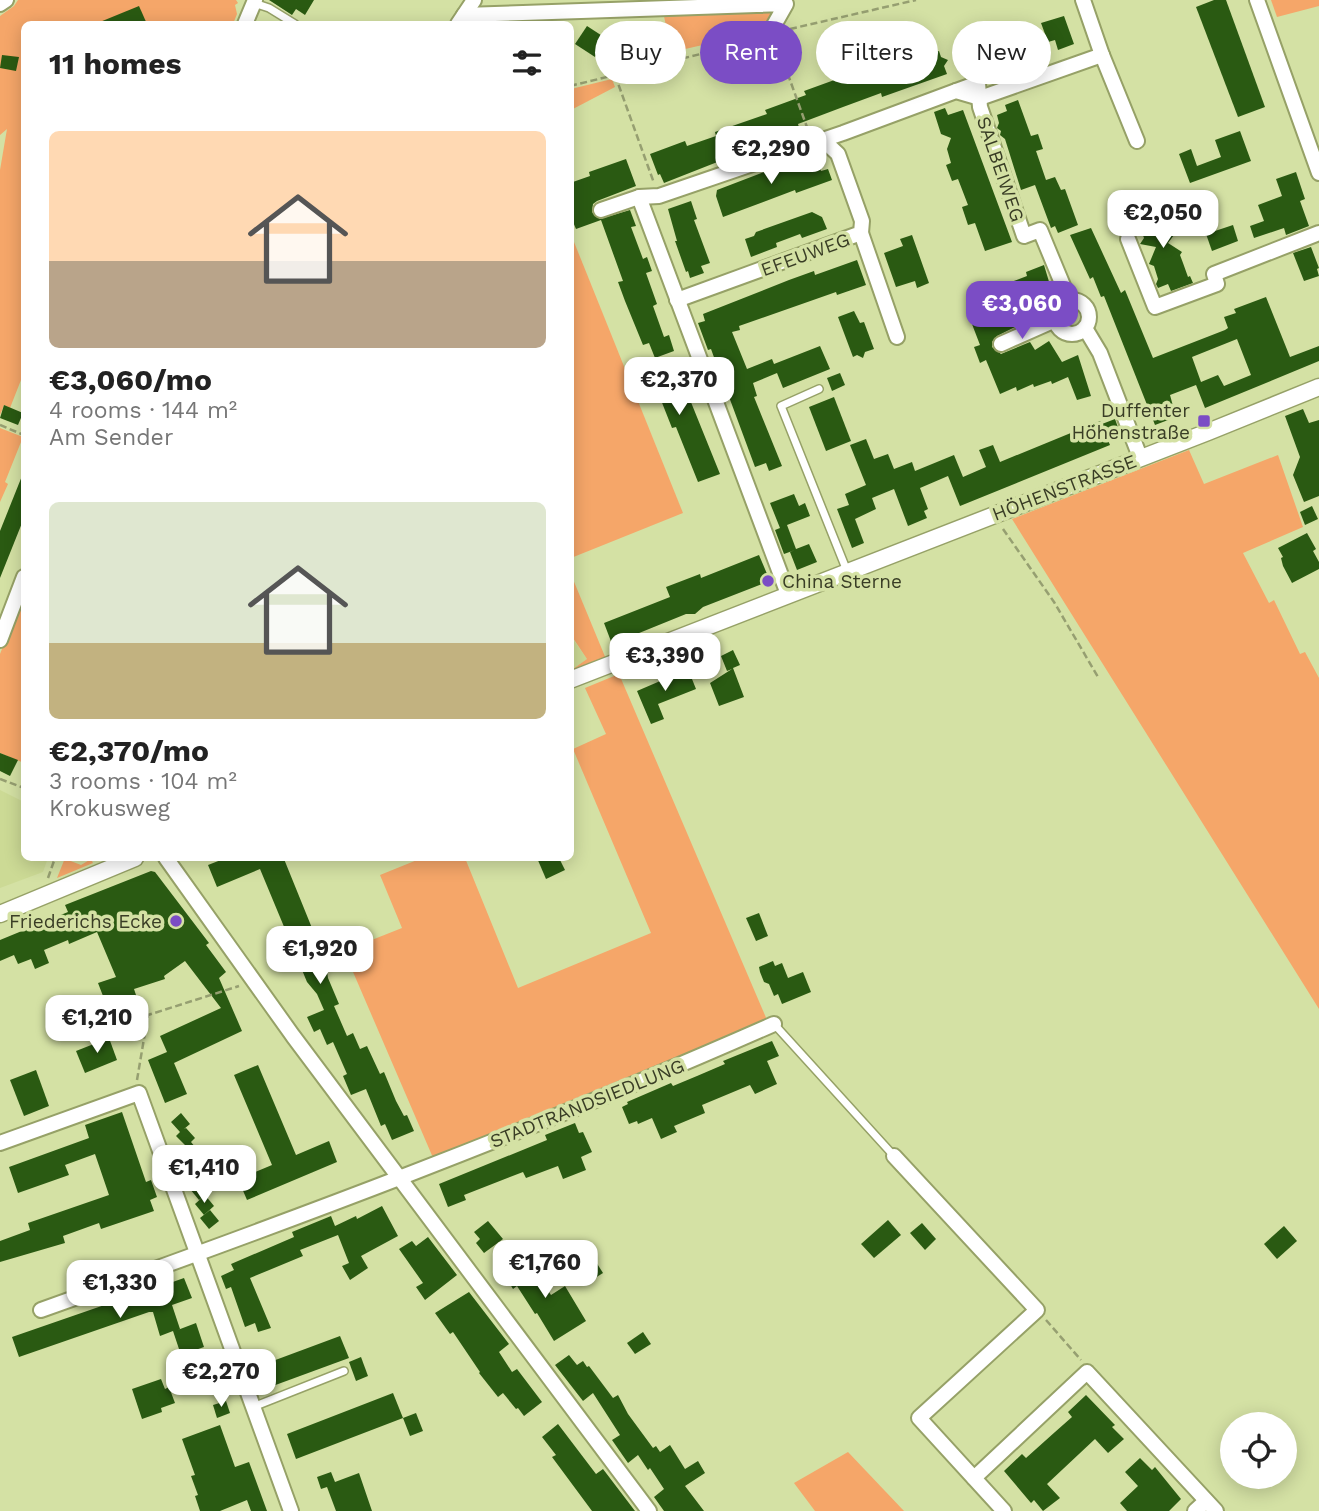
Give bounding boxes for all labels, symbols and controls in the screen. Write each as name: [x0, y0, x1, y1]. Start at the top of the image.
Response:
chip: Buy: [595, 21, 686, 84]
chip: Rent: [700, 21, 802, 84]
chip: Filters: [816, 21, 938, 84]
chip: New: [952, 21, 1051, 84]
icon: filters: [508, 44, 546, 82]
text: 11 homes: [49, 46, 182, 81]
street label: SALBEIWEG: [972, 113, 1029, 225]
pin: €2,290: [714, 127, 828, 186]
text: €2,290: [731, 135, 811, 162]
icon: home: [235, 176, 361, 302]
pin: €2,050: [1106, 190, 1220, 250]
text: €2,050: [1123, 199, 1203, 226]
street label: EFEUWEG: [757, 228, 853, 281]
pin: €3,060: [965, 282, 1079, 341]
text: €3,060: [982, 290, 1062, 317]
pin: €2,370: [622, 358, 736, 417]
text: €3,060/mo: [49, 362, 212, 397]
text: €2,370: [640, 366, 718, 393]
text: 4 rooms · 144 m²: [49, 397, 237, 424]
place label: Duffenter Höhenstraße: [1071, 399, 1190, 444]
marker: Duffenter Höhenstraße: [1196, 413, 1212, 429]
text: Am Sender: [49, 424, 173, 451]
street label: HÖHENSTRASSE: [989, 449, 1140, 526]
icon: home: [235, 547, 361, 673]
place label: China Sterne: [782, 570, 902, 593]
marker: China Sterne: [760, 573, 776, 589]
pin: €3,390: [608, 634, 722, 693]
text: €3,390: [625, 642, 705, 669]
text: €2,370/mo: [49, 733, 209, 768]
text: 3 rooms · 104 m²: [49, 768, 237, 795]
text: Krokusweg: [49, 795, 170, 822]
place label: Friederichs Ecke: [9, 910, 162, 933]
marker: Friederichs Ecke: [168, 913, 184, 929]
pin: €1,920: [263, 926, 377, 986]
text: €1,920: [282, 935, 358, 962]
pin: €1,210: [40, 996, 154, 1055]
text: €1,210: [61, 1004, 133, 1031]
street label: STADTRANDSIEDLUNG: [487, 1054, 688, 1153]
pin: €1,410: [147, 1146, 261, 1205]
text: €1,410: [168, 1154, 240, 1181]
pin: €1,760: [488, 1240, 602, 1300]
text: €1,760: [509, 1249, 581, 1276]
pin: €1,330: [63, 1260, 177, 1320]
text: €1,330: [83, 1269, 157, 1296]
pin: €2,270: [164, 1350, 278, 1409]
text: €2,270: [182, 1358, 260, 1385]
map controls: [1220, 1412, 1297, 1489]
button: locate: [1220, 1412, 1297, 1489]

